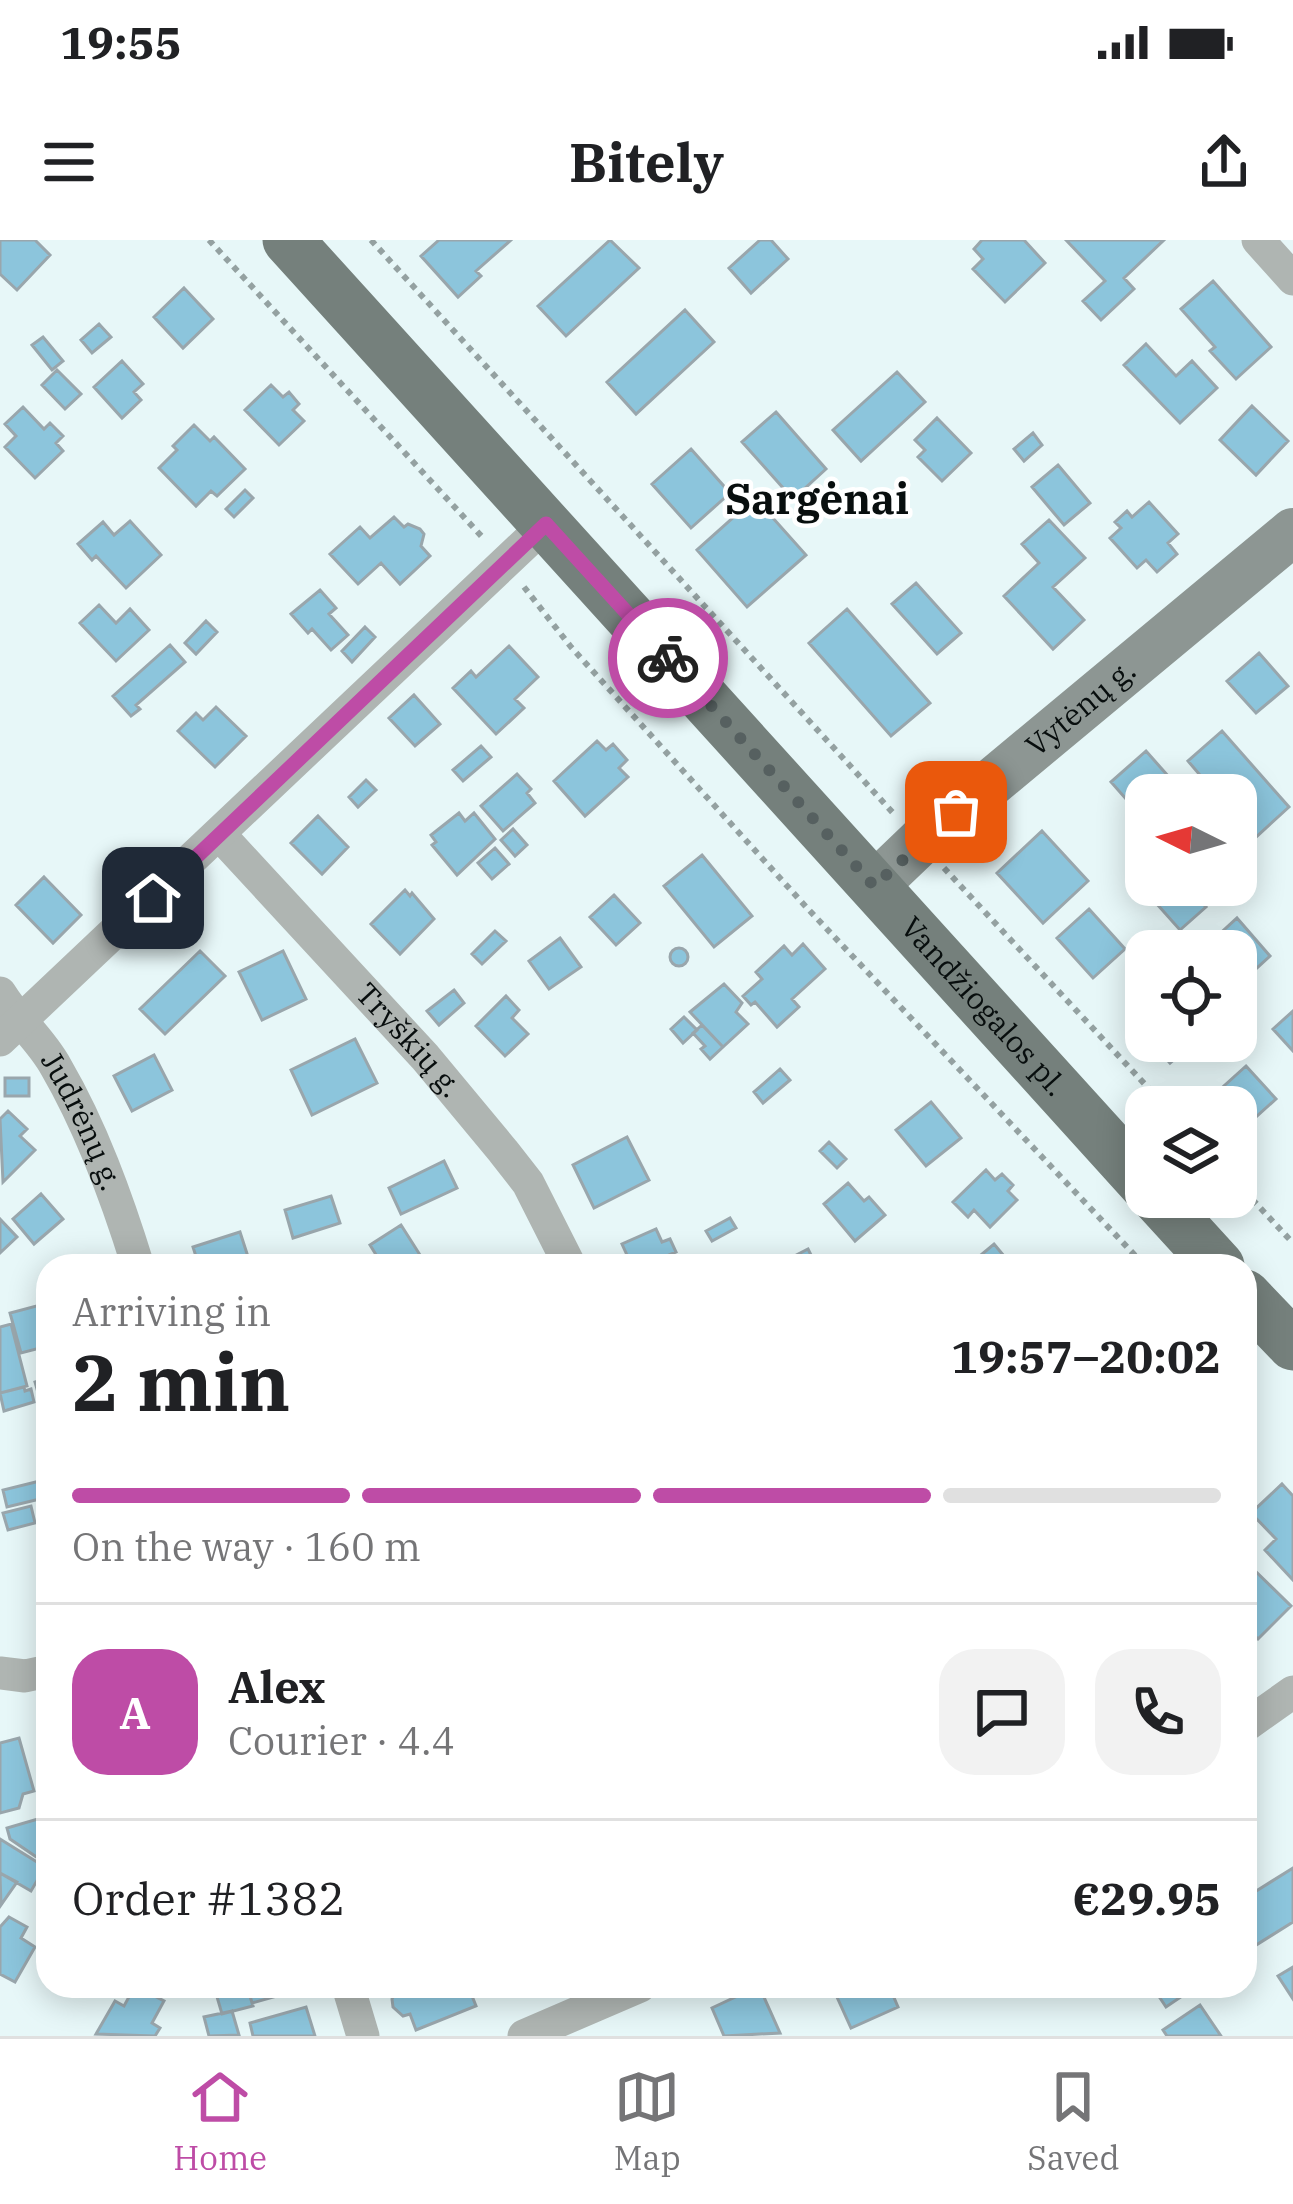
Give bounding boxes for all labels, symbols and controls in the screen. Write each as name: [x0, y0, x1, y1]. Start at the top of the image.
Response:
text: 19:55: [60, 13, 182, 71]
text: Bitely: [569, 127, 724, 197]
icon: menu: [36, 129, 102, 195]
icon: share: [1191, 129, 1257, 195]
district label: Sargėnai: [725, 471, 909, 526]
courier: [608, 598, 728, 718]
icon: bike: [635, 625, 701, 691]
street label: Vytėnų g.: [1017, 650, 1143, 764]
pin: [905, 761, 1007, 863]
north arrow: [1125, 774, 1257, 906]
map controls: [1125, 774, 1257, 1218]
icon: bag: [923, 779, 989, 845]
pin: [102, 847, 204, 949]
icon: home: [120, 865, 186, 931]
street label: Vandžiogalos pl.: [893, 908, 1076, 1104]
button: locate: [1125, 930, 1257, 1062]
street label: Tryškių g.: [348, 974, 471, 1105]
street label: Judrėnų g.: [33, 1043, 132, 1196]
button: layers: [1125, 1086, 1257, 1218]
text: Arriving in: [72, 1286, 271, 1337]
text: 19:57–20:02: [951, 1327, 1221, 1385]
text: 2 min: [72, 1331, 290, 1432]
text: On the way · 160 m: [72, 1521, 421, 1572]
button: chat: [939, 1649, 1065, 1775]
button: phone: [1095, 1649, 1221, 1775]
text: Alex: [228, 1657, 325, 1715]
text: A: [119, 1683, 151, 1741]
text: Courier · 4.4: [228, 1715, 455, 1766]
text: Order #1382: [72, 1869, 345, 1927]
text: €29.95: [1072, 1869, 1221, 1927]
tab: Home: [173, 2064, 267, 2179]
tab: Map: [614, 2064, 681, 2179]
tab: Saved: [1027, 2064, 1120, 2179]

